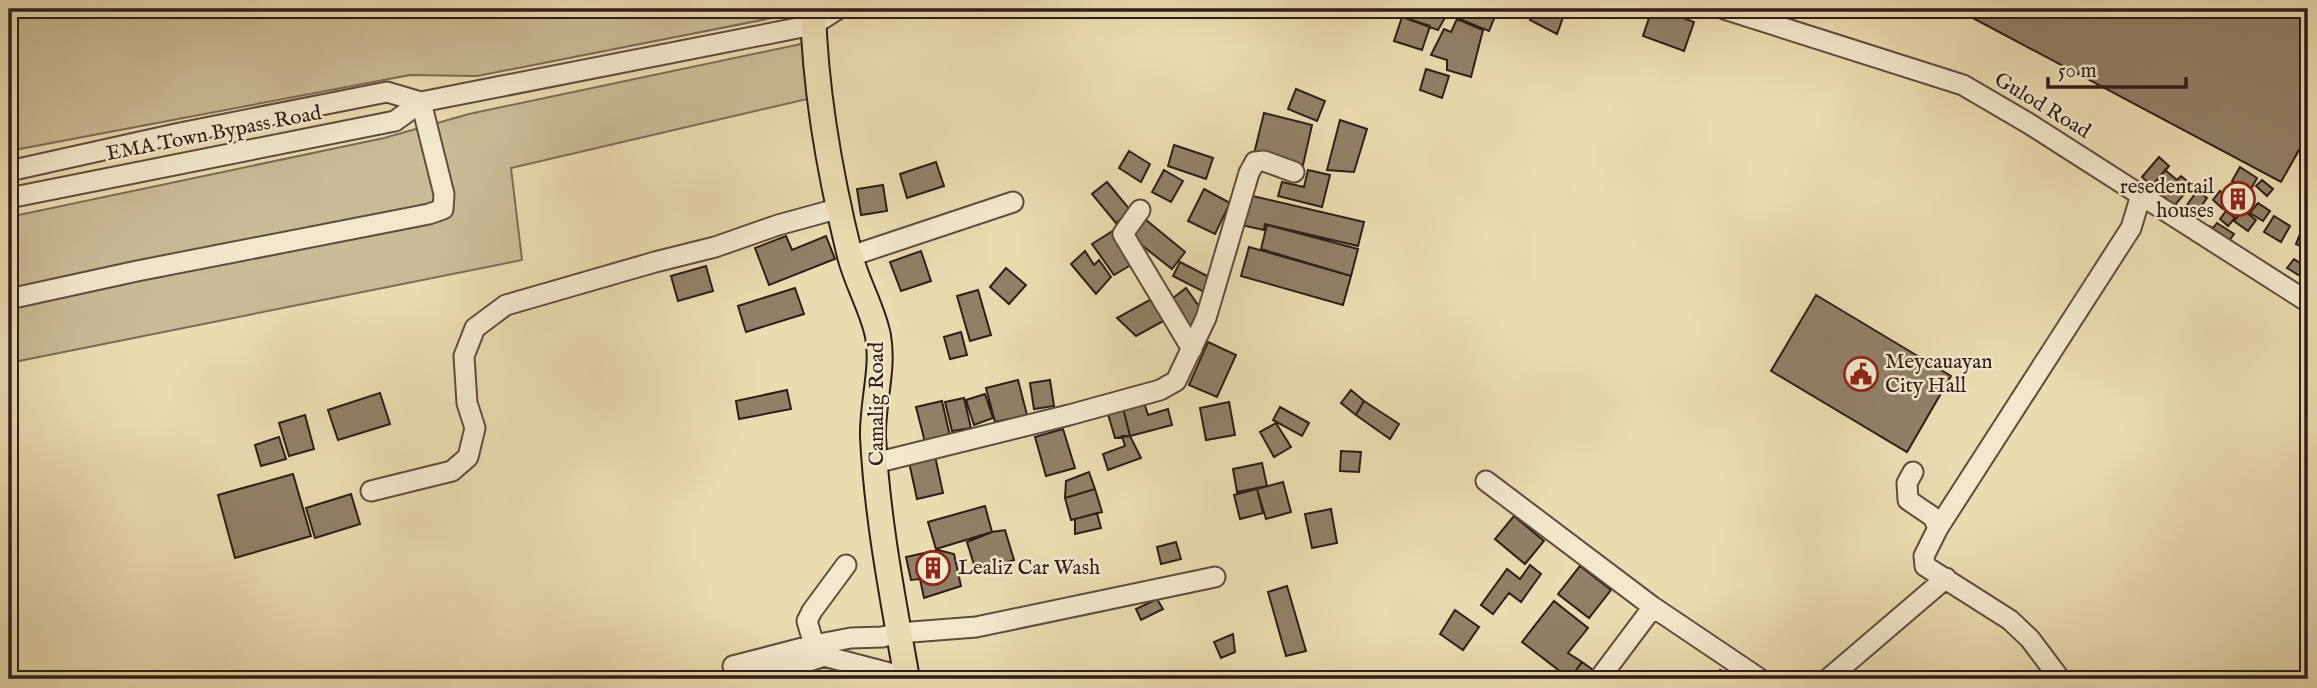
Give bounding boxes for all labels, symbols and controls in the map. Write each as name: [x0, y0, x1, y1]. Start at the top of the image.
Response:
scale bar: [2048, 46, 2186, 90]
text: 50 m: [2058, 58, 2097, 85]
street label: Gulod Road: [1989, 67, 2096, 146]
street label: EMA Town Bypass Road: [104, 100, 325, 168]
place label: resedentail houses: [2120, 174, 2214, 225]
building icon: resedentail houses: [2219, 180, 2257, 218]
street label: Camalig Road: [864, 341, 891, 466]
place label: Meycauayan City Hall: [1885, 349, 1993, 400]
public building icon: Meycauayan City Hall: [1842, 355, 1880, 393]
building icon: Lealiz Car Wash: [914, 549, 952, 587]
place label: Lealiz Car Wash: [958, 555, 1100, 582]

